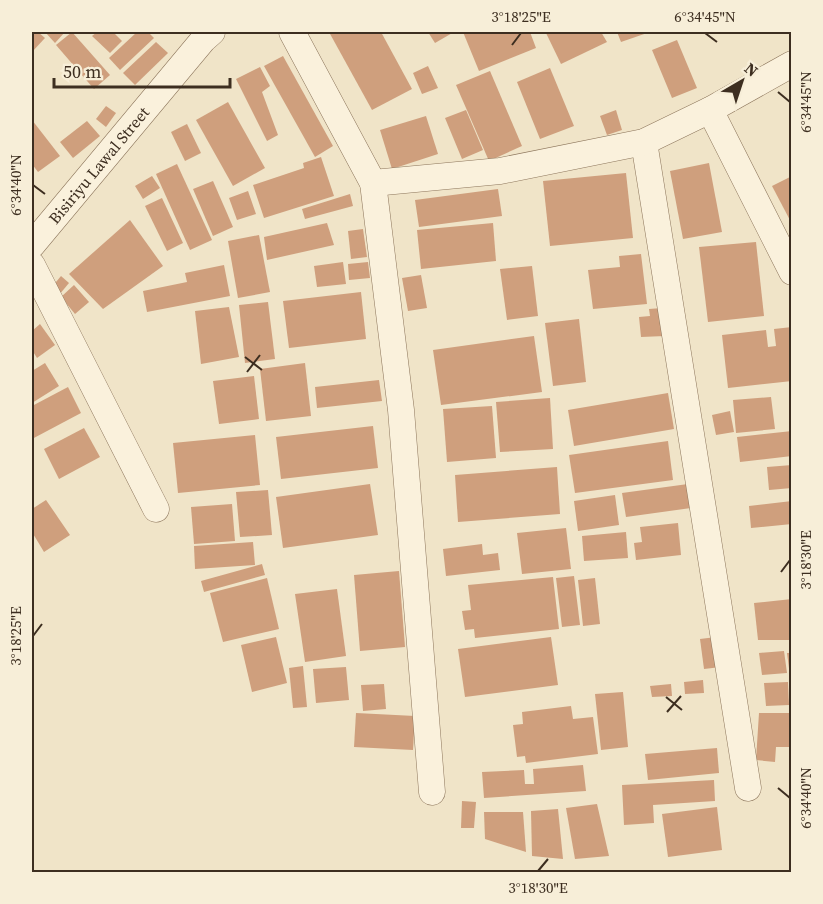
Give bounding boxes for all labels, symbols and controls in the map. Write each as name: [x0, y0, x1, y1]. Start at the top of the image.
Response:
text: 3°18'25"E: [491, 6, 551, 27]
text: 6°34'45"N: [674, 6, 736, 27]
scale bar: [54, 51, 230, 89]
north arrow: [712, 51, 772, 111]
text: N: [740, 57, 763, 82]
text: 50 m: [63, 59, 101, 84]
text: 6°34'45"N: [795, 71, 816, 133]
street label: Bisiriyu Lawal Street: [43, 101, 155, 228]
text: 6°34'40"N: [5, 154, 26, 216]
text: 3°18'30"E: [795, 530, 816, 590]
text: 3°18'25"E: [5, 606, 26, 666]
text: 6°34'40"N: [795, 767, 816, 829]
text: 3°18'30"E: [508, 877, 568, 898]

